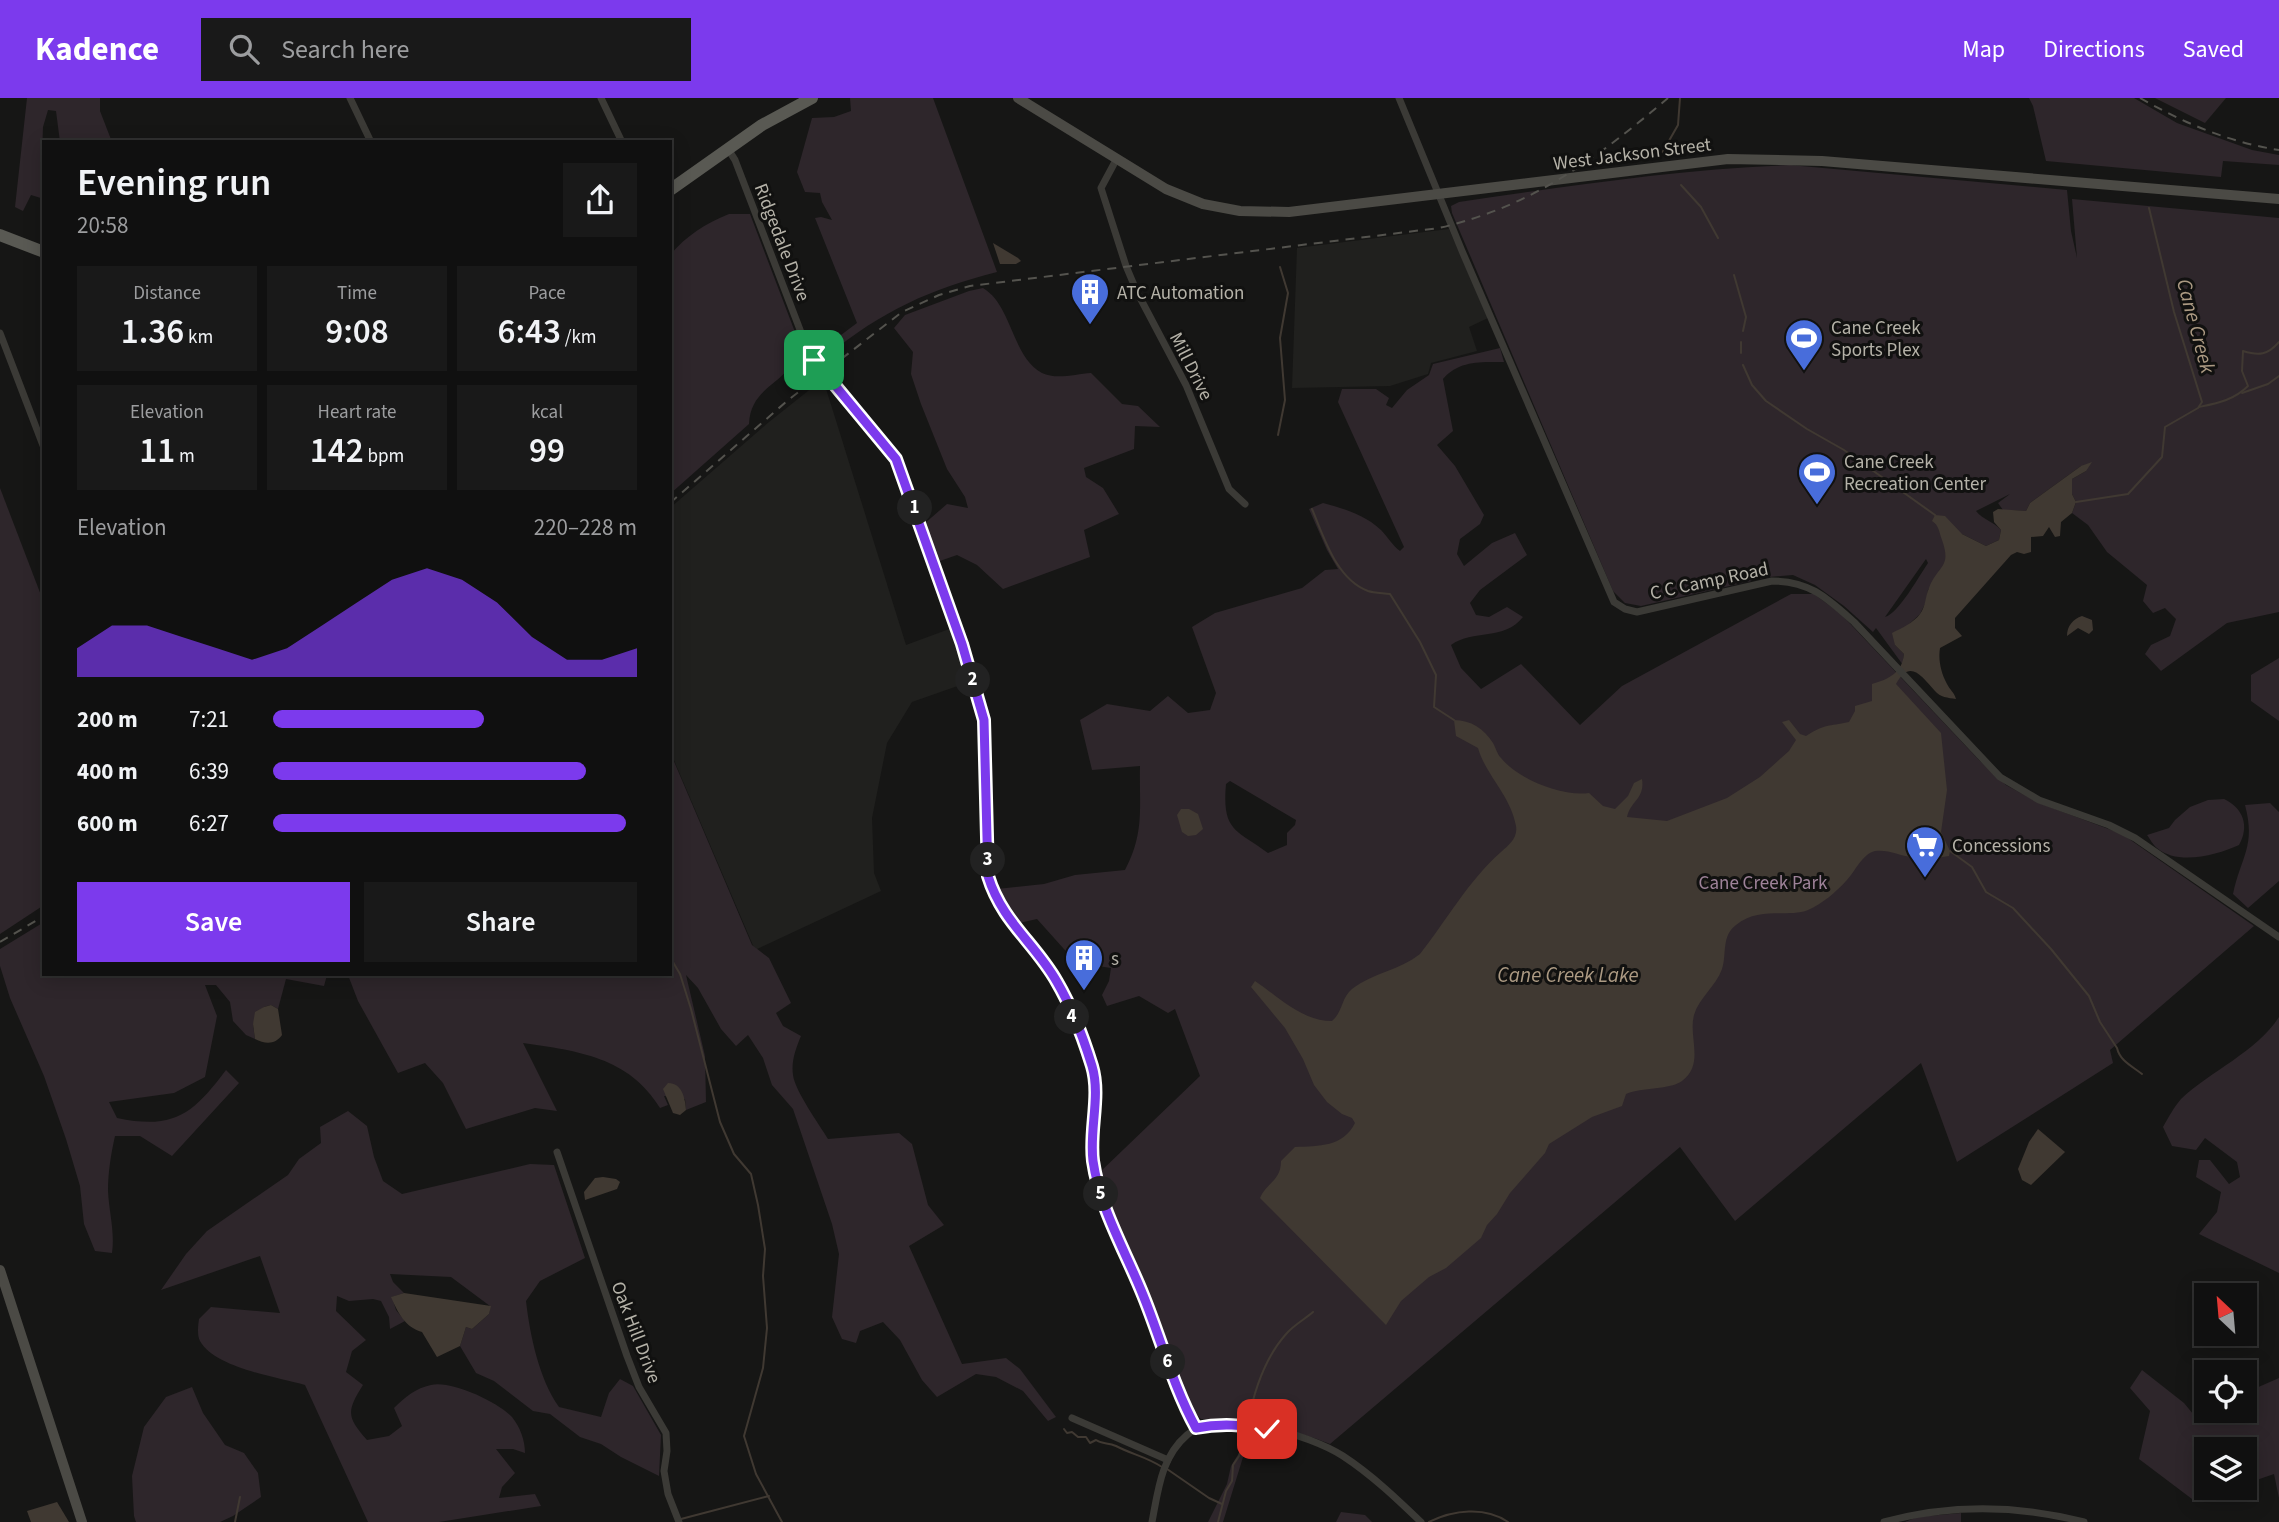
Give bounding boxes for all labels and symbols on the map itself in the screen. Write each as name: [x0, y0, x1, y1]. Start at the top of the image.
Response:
street label: West Jackson Street: [1552, 131, 1713, 178]
street label: Ridgedale Drive: [747, 180, 816, 305]
building icon: ATC Automation: [1069, 271, 1111, 326]
water label: Cane Creek: [2169, 275, 2223, 378]
place label: ATC Automation: [1117, 280, 1245, 307]
place label: Cane Creek Sports Plex: [1831, 315, 1921, 364]
sports icon: Cane Creek Sports Plex: [1783, 317, 1825, 372]
street label: Mill Drive: [1162, 328, 1219, 405]
pin: [784, 330, 844, 390]
place label: Cane Creek Recreation Center: [1844, 449, 1986, 498]
sports icon: Cane Creek Recreation Center: [1796, 451, 1838, 506]
pin: 1: [898, 490, 932, 526]
street label: C C Camp Road: [1648, 556, 1771, 607]
pin: 2: [956, 662, 990, 698]
supermarket icon: Concessions: [1904, 824, 1946, 879]
place label: Concessions: [1952, 833, 2051, 860]
pin: 3: [970, 842, 1006, 878]
park label: Cane Creek Park: [1699, 870, 1828, 897]
building icon: s: [1063, 937, 1105, 992]
place label: s: [1111, 946, 1119, 973]
water label: Cane Creek Lake: [1497, 960, 1639, 990]
pin: 4: [1054, 1000, 1090, 1034]
pin: 5: [1084, 1176, 1118, 1212]
street label: Oak Hill Drive: [604, 1278, 667, 1387]
north arrow: [2194, 1283, 2258, 1346]
pin: 6: [1150, 1344, 1186, 1380]
pin: [1237, 1399, 1297, 1459]

